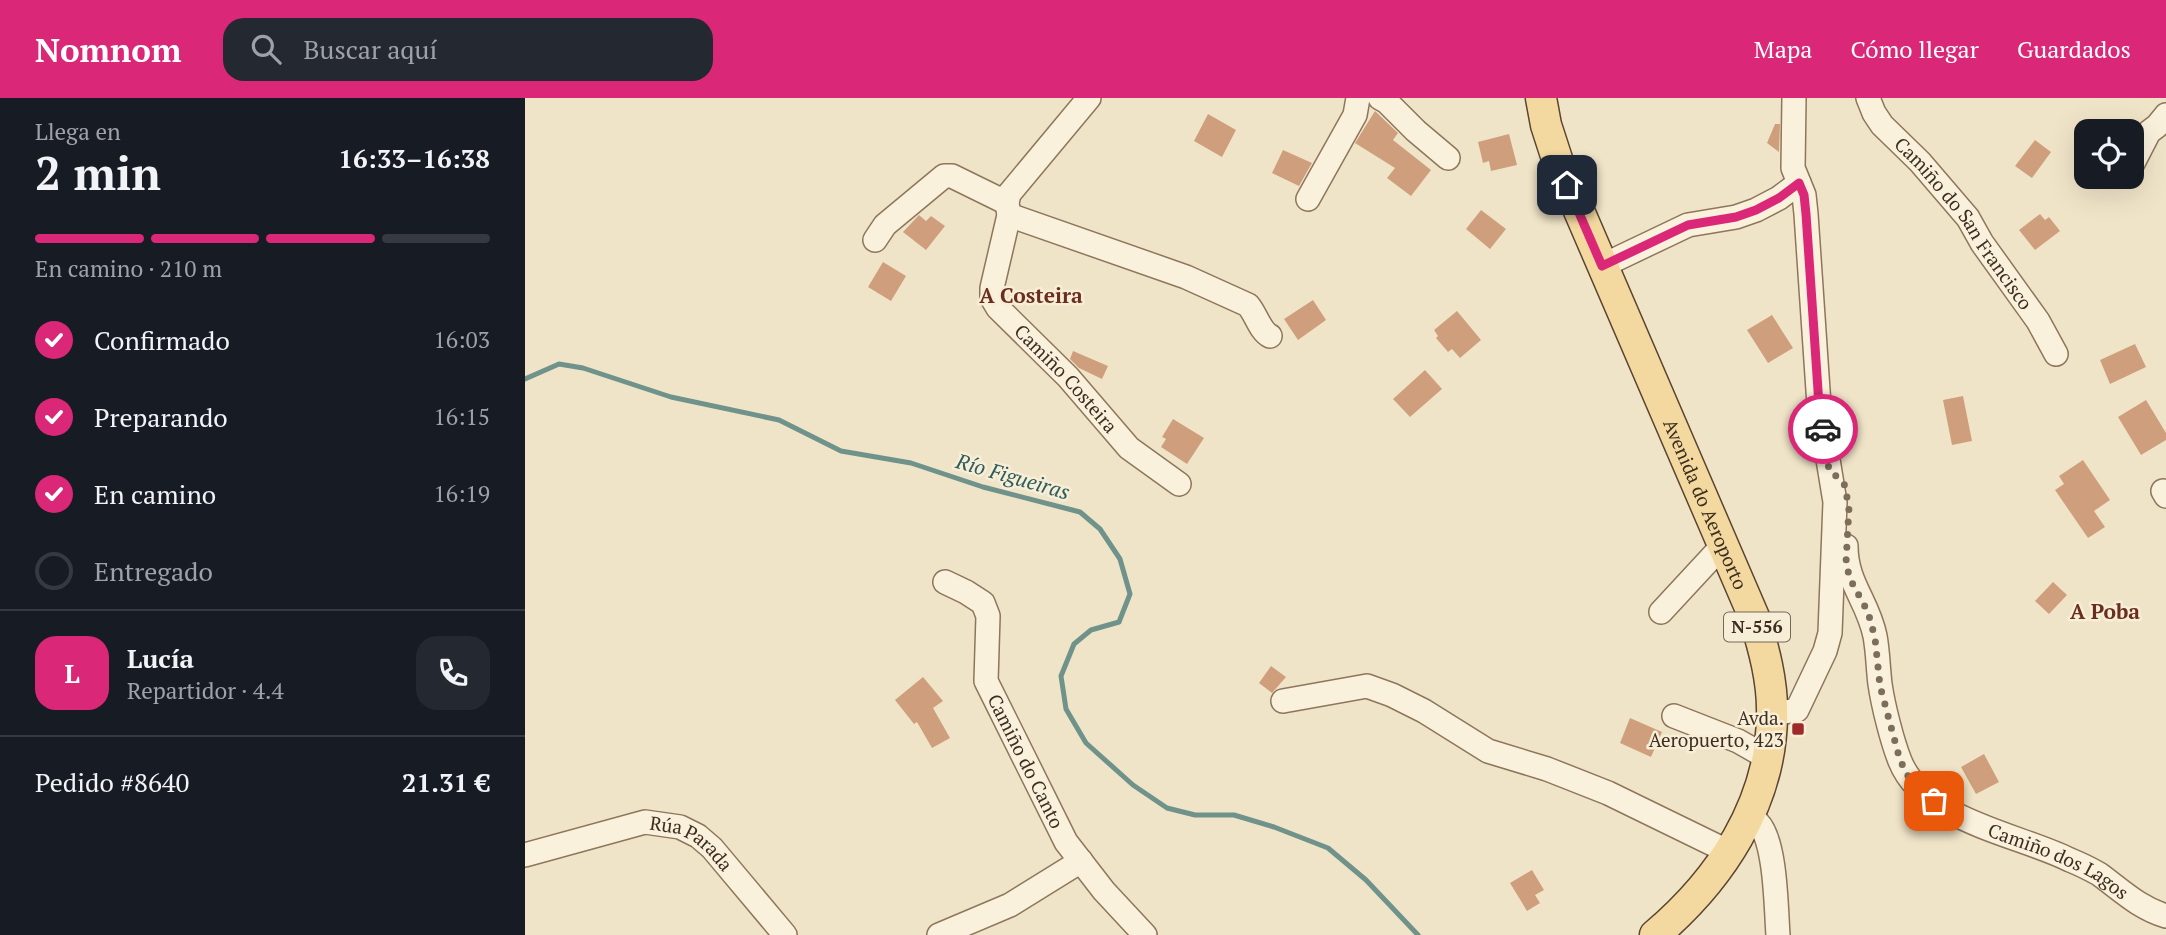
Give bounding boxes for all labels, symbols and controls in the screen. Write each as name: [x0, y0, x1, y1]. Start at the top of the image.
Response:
search box: [223, 18, 713, 81]
text: Nomnom: [35, 28, 181, 71]
icon: search: [247, 30, 285, 68]
text: Buscar aquí: [303, 32, 437, 66]
text: Mapa: [1754, 33, 1812, 65]
text: Cómo llegar: [1850, 33, 1979, 65]
text: Guardados: [2017, 33, 2131, 65]
text: Llega en: [35, 116, 121, 147]
map controls: [2074, 119, 2144, 189]
button: locate: [2074, 119, 2144, 189]
street label: Camiño do San Francisco: [1890, 131, 2039, 314]
text: 16:33–16:38: [338, 141, 490, 175]
text: 2 min: [35, 142, 161, 203]
pin: [1537, 155, 1597, 215]
icon: home: [1548, 166, 1586, 204]
text: En camino · 210 m: [35, 253, 222, 284]
district label: A Costeira: [979, 281, 1083, 309]
street label: Camiño Costeira: [1009, 318, 1124, 438]
icon: check: [35, 321, 73, 359]
text: Confirmado: [94, 323, 230, 357]
text: 16:03: [433, 324, 490, 355]
courier: [1788, 394, 1858, 464]
icon: check: [35, 398, 73, 436]
text: Preparando: [94, 400, 228, 434]
text: 16:15: [433, 401, 490, 432]
icon: car: [1804, 410, 1842, 448]
street label: Avenida do Aeroporto: [1658, 415, 1754, 593]
water label: Río Figueiras: [952, 446, 1074, 506]
icon: check: [35, 475, 73, 513]
text: En camino: [94, 477, 216, 511]
text: 16:19: [433, 478, 490, 509]
text: Entregado: [94, 554, 213, 588]
district label: A Poba: [2070, 597, 2140, 625]
road number: N-556: [1724, 612, 1790, 642]
button: phone: [416, 636, 490, 710]
text: Lucía: [127, 641, 194, 675]
text: L: [64, 656, 80, 690]
text: Repartidor · 4.4: [127, 675, 284, 706]
street label: Camiño do Canto: [982, 690, 1070, 832]
place label: Avda. Aeropuerto, 423: [1649, 705, 1784, 752]
marker: Avda. Aeropuerto, 423: [1790, 721, 1806, 737]
text: Pedido #8640: [35, 765, 189, 799]
text: 21.31 €: [402, 765, 490, 799]
pin: [1904, 771, 1964, 831]
icon: bag: [1915, 782, 1953, 820]
street label: Rúa Parada: [648, 810, 739, 876]
street label: Camiño dos Lagos: [1985, 817, 2134, 904]

